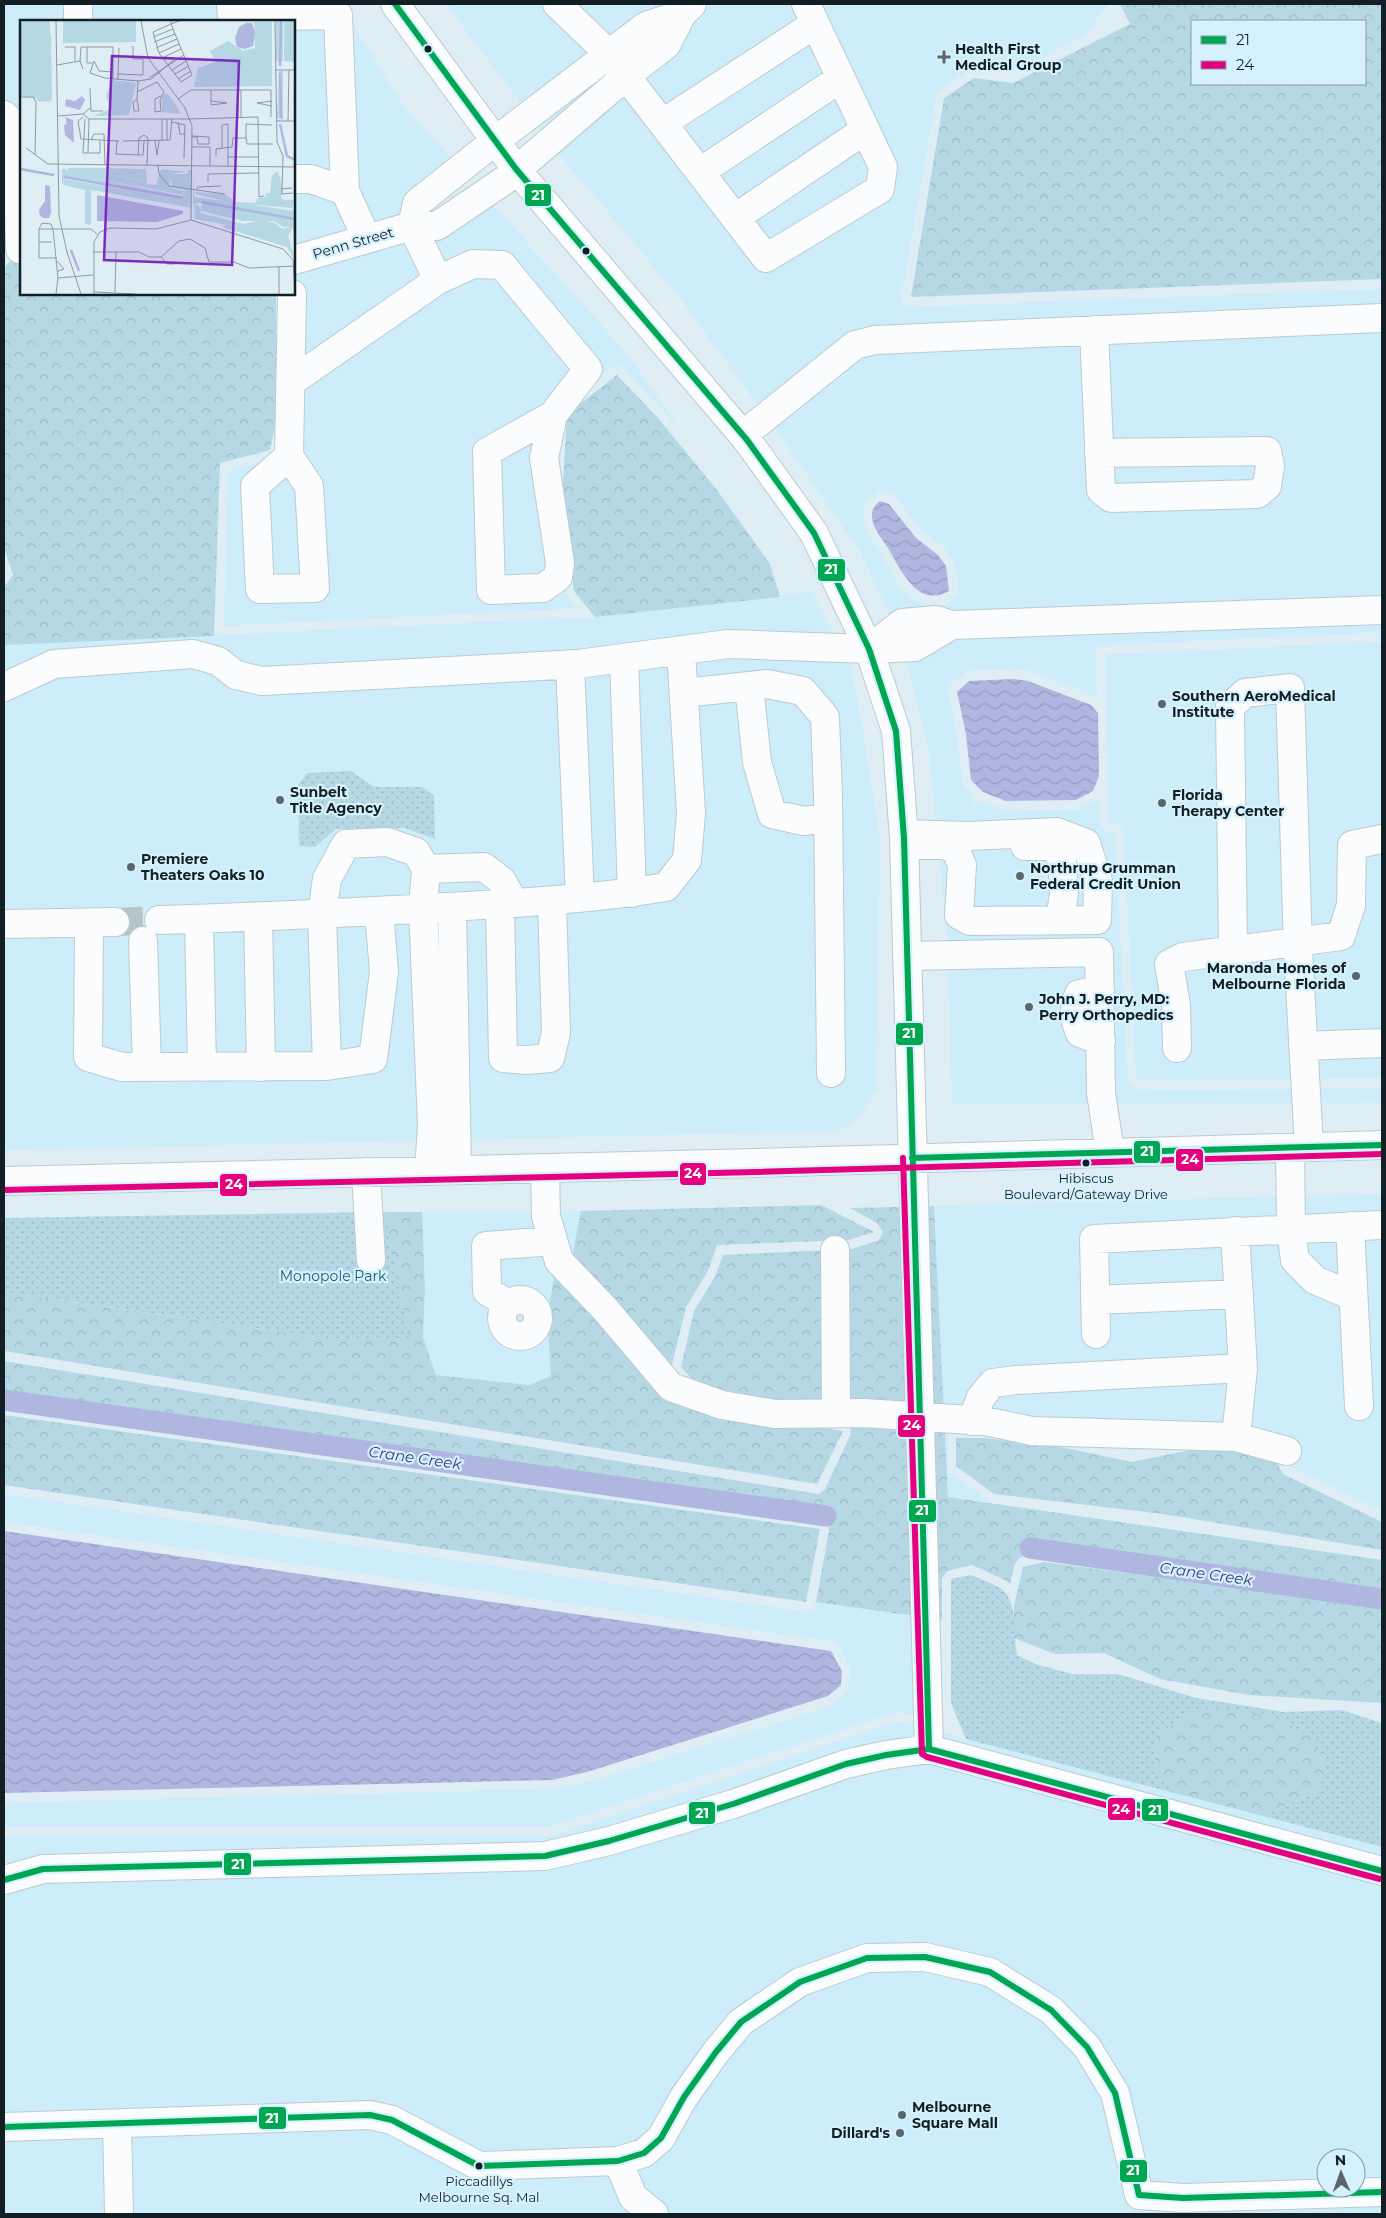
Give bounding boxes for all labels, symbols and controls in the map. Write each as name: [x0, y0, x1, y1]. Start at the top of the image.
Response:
inset map: [20, 20, 295, 295]
legend: [1191, 20, 1366, 85]
text: 21: [1236, 30, 1250, 49]
place label: Health First Medical Group: [955, 40, 1062, 74]
unlabelled marker: [423, 44, 433, 54]
marker: Health First Medical Group: [937, 50, 951, 64]
text: 24: [1236, 55, 1254, 74]
line badge: 21: [524, 183, 552, 207]
text: 21: [531, 186, 545, 204]
street label: Penn Street: [311, 223, 396, 263]
unlabelled marker: [581, 246, 591, 256]
line badge: 21: [817, 558, 846, 582]
text: 21: [824, 560, 838, 578]
place label: Southern AeroMedical Institute: [1172, 687, 1336, 721]
marker: Southern AeroMedical Institute: [1156, 698, 1168, 710]
place label: Sunbelt Title Agency: [290, 783, 382, 817]
place label: Florida Therapy Center: [1172, 786, 1284, 820]
marker: Sunbelt Title Agency: [274, 794, 286, 806]
marker: Florida Therapy Center: [1156, 797, 1168, 809]
place label: Premiere Theaters Oaks 10: [141, 850, 265, 884]
place label: Northrup Grumman Federal Credit Union: [1030, 859, 1181, 893]
marker: Premiere Theaters Oaks 10: [125, 861, 137, 873]
marker: Northrup Grumman Federal Credit Union: [1014, 870, 1026, 882]
place label: Maronda Homes of Melbourne Florida: [1207, 959, 1347, 993]
marker: Maronda Homes of Melbourne Florida: [1350, 970, 1362, 982]
place label: John J. Perry, MD: Perry Orthopedics: [1038, 990, 1174, 1024]
marker: John J. Perry, MD: Perry Orthopedics: [1023, 1001, 1035, 1013]
line badge: 21: [895, 1022, 924, 1046]
text: 21: [902, 1024, 916, 1042]
line badge: 21: [1133, 1140, 1161, 1164]
text: 21: [1140, 1142, 1154, 1160]
line badge: 24: [1175, 1148, 1204, 1172]
text: 24: [1181, 1150, 1199, 1168]
marker: Hibiscus Boulevard/Gateway Drive: [1081, 1158, 1091, 1168]
line badge: 24: [679, 1162, 707, 1186]
text: 24: [684, 1164, 702, 1182]
place label: Hibiscus Boulevard/Gateway Drive: [1004, 1170, 1168, 1202]
line badge: 24: [219, 1173, 248, 1197]
text: 24: [225, 1175, 243, 1193]
park label: Monopole Park: [280, 1267, 387, 1285]
line badge: 24: [897, 1414, 926, 1438]
text: 24: [903, 1416, 921, 1434]
water label: Crane Creek: [367, 1442, 464, 1474]
line badge: 21: [908, 1499, 937, 1523]
text: 21: [915, 1501, 929, 1519]
water label: Crane Creek: [1158, 1558, 1255, 1590]
line badge: 24: [1107, 1797, 1136, 1821]
line badge: 21: [1141, 1798, 1169, 1822]
text: 24: [1112, 1800, 1130, 1818]
line badge: 21: [688, 1801, 716, 1825]
text: 21: [1148, 1801, 1162, 1819]
text: 21: [695, 1804, 709, 1822]
line badge: 21: [223, 1852, 252, 1876]
text: 21: [231, 1855, 245, 1873]
place label: Melbourne Square Mall: [912, 2098, 998, 2132]
line badge: 21: [258, 2106, 287, 2130]
text: 21: [265, 2109, 279, 2127]
marker: Melbourne Square Mall: [896, 2109, 908, 2121]
place label: Dillard's: [831, 2124, 891, 2142]
marker: Dillard's: [894, 2127, 906, 2139]
north arrow: [1316, 2148, 1366, 2198]
text: N: [1335, 2151, 1347, 2169]
line badge: 21: [1119, 2159, 1148, 2183]
marker: Piccadillys Melbourne Sq. Mal: [474, 2161, 484, 2171]
text: 21: [1126, 2161, 1140, 2179]
place label: Piccadillys Melbourne Sq. Mal: [418, 2173, 540, 2205]

